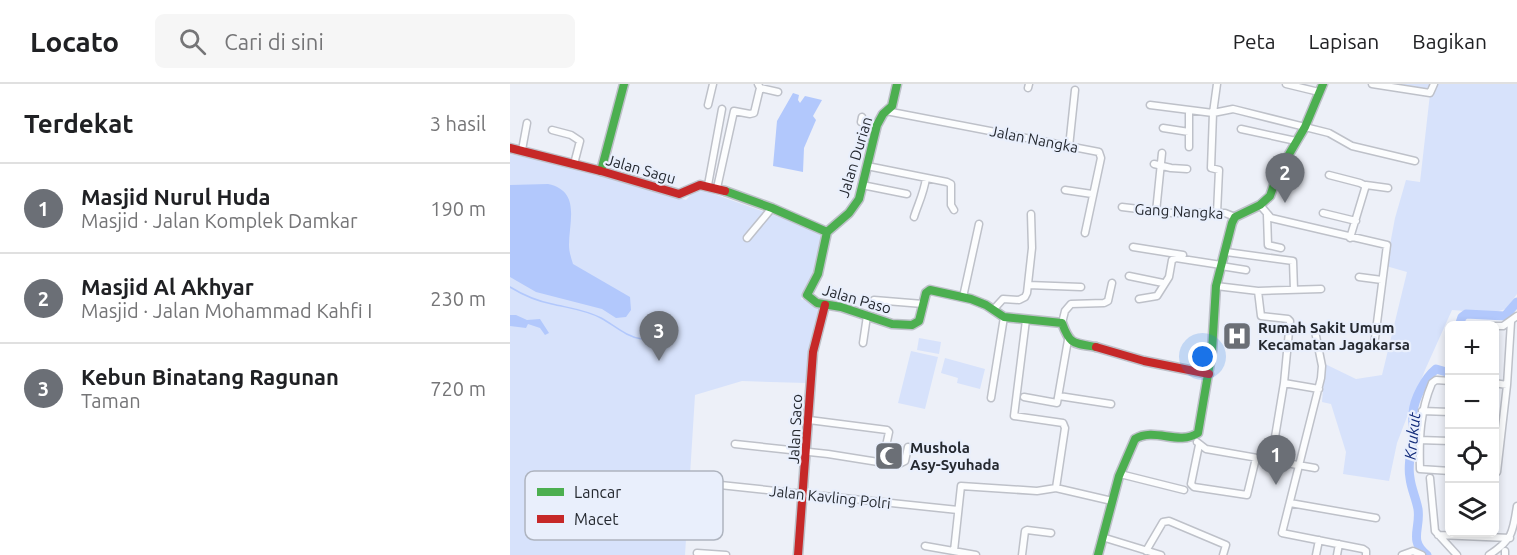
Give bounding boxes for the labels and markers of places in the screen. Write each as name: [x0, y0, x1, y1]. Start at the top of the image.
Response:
pin: 2: [1266, 154, 1304, 203]
pin: 3: [640, 312, 678, 361]
place label: Rumah Sakit Umum Kecamatan Jagakarsa: [1258, 319, 1410, 353]
hospital icon: Rumah Sakit Umum Kecamatan Jagakarsa: [1221, 320, 1253, 352]
pin: 1: [1256, 436, 1296, 485]
place label: Mushola Asy-Syuhada: [910, 439, 1000, 473]
mosque icon: Mushola Asy-Syuhada: [873, 440, 905, 472]

